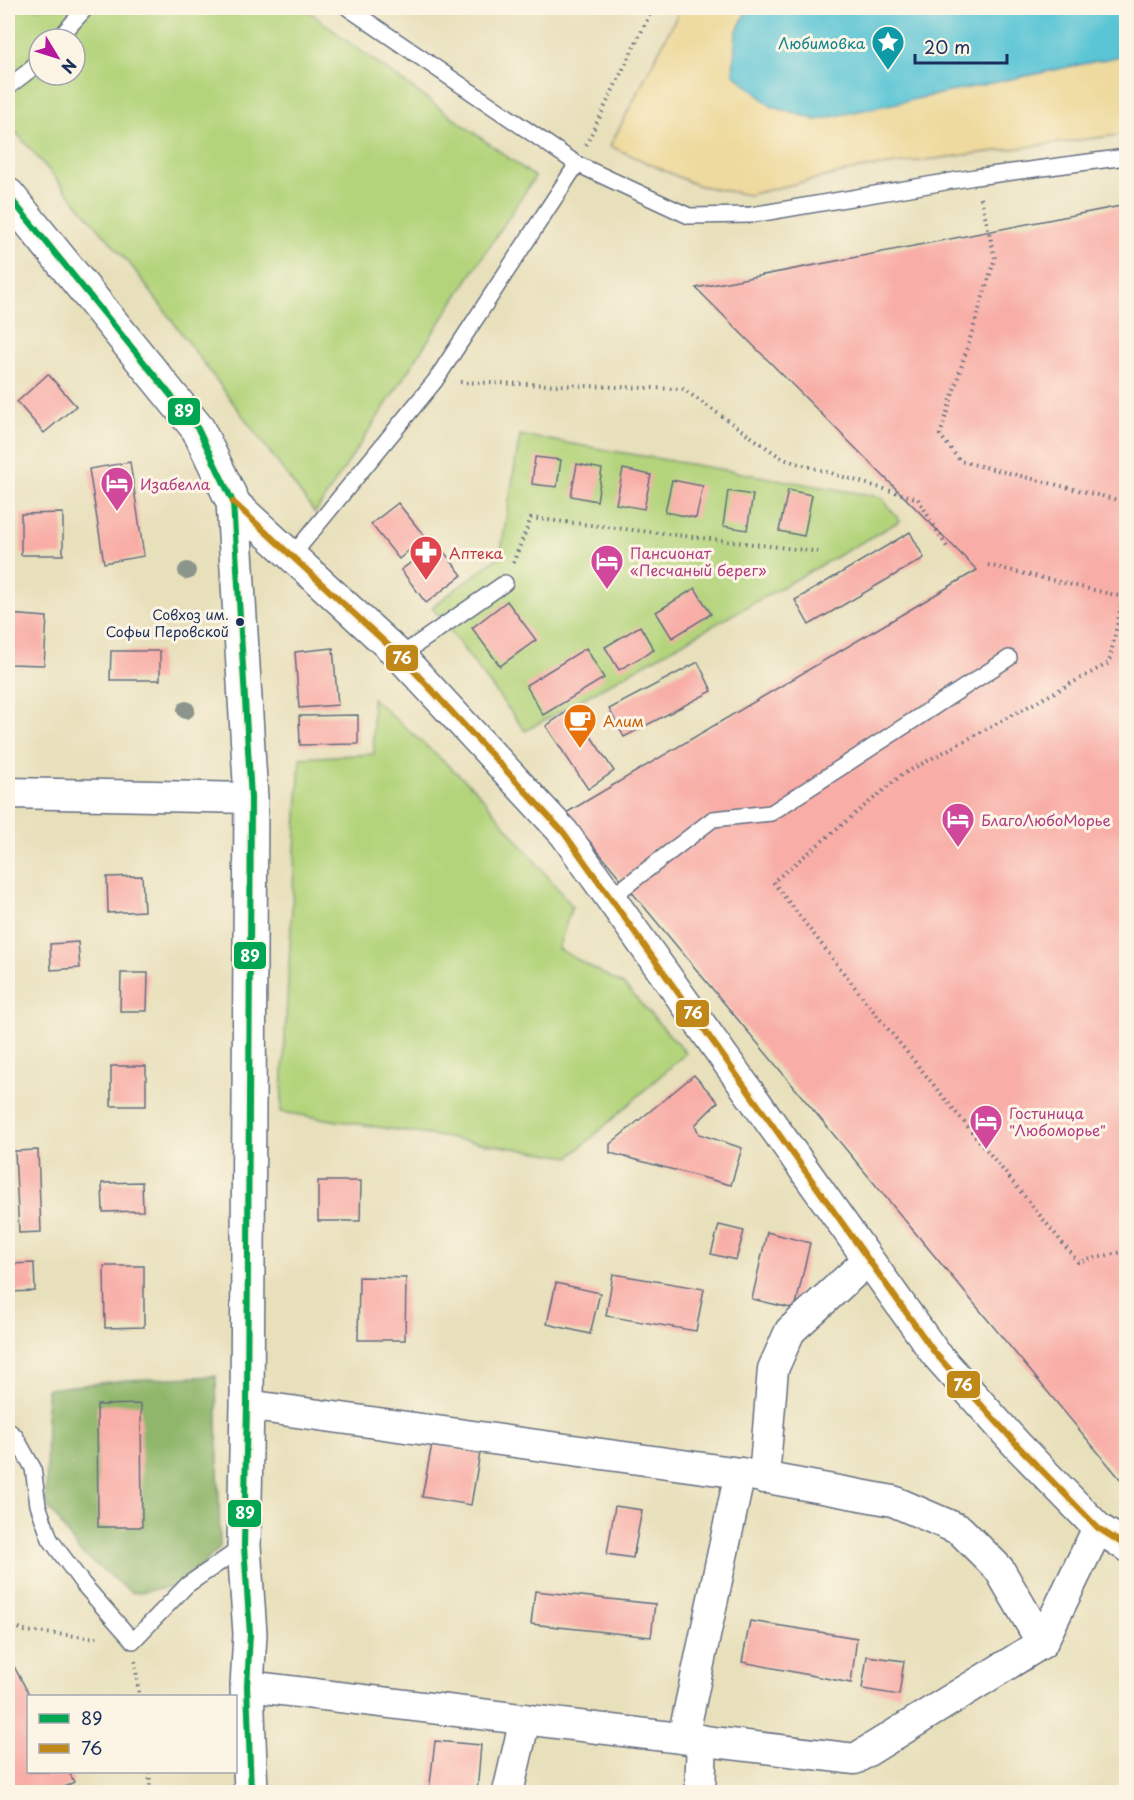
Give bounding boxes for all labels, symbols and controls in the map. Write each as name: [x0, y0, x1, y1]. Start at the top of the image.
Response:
place icon: Любимовка: [870, 24, 906, 71]
north arrow: [27, 27, 87, 87]
scale bar: [915, 27, 1006, 65]
place label: Любимовка: [778, 31, 866, 54]
text: 20 m: [924, 33, 970, 60]
text: N: [56, 54, 83, 79]
line badge: 89: [167, 397, 201, 426]
text: 89: [174, 398, 194, 422]
hotel icon: Изабелла: [99, 465, 135, 512]
place label: Изабелла: [140, 472, 211, 495]
pharmacy icon: Аптека: [408, 534, 444, 581]
place label: Аптека: [449, 541, 503, 564]
place label: Пансионат «Песчаный берег»: [630, 541, 767, 581]
hotel icon: Пансионат «Песчаный берег»: [589, 543, 625, 590]
place label: Совхоз им. Софьи Перовской: [106, 604, 229, 642]
marker: Совхоз им. Софьи Перовской: [234, 616, 246, 628]
line badge: 76: [385, 644, 419, 672]
text: 76: [392, 645, 412, 669]
cafe icon: Алим: [562, 702, 598, 749]
place label: Алим: [603, 709, 644, 732]
hotel icon: БлагоЛюбоМорье: [940, 801, 976, 848]
place label: БлагоЛюбоМорье: [981, 808, 1111, 831]
line badge: 89: [233, 941, 267, 970]
text: 89: [240, 943, 260, 967]
line badge: 76: [675, 999, 710, 1028]
text: 76: [683, 1000, 703, 1024]
place label: Гостиница "Любоморье": [1009, 1101, 1106, 1141]
hotel icon: Гостиница "Любоморье": [968, 1103, 1004, 1150]
line badge: 76: [946, 1370, 981, 1399]
text: 76: [953, 1372, 973, 1396]
line badge: 89: [227, 1499, 262, 1528]
text: 89: [235, 1500, 255, 1524]
legend: [27, 1695, 237, 1773]
text: 89: [81, 1704, 103, 1731]
text: 76: [81, 1734, 102, 1761]

